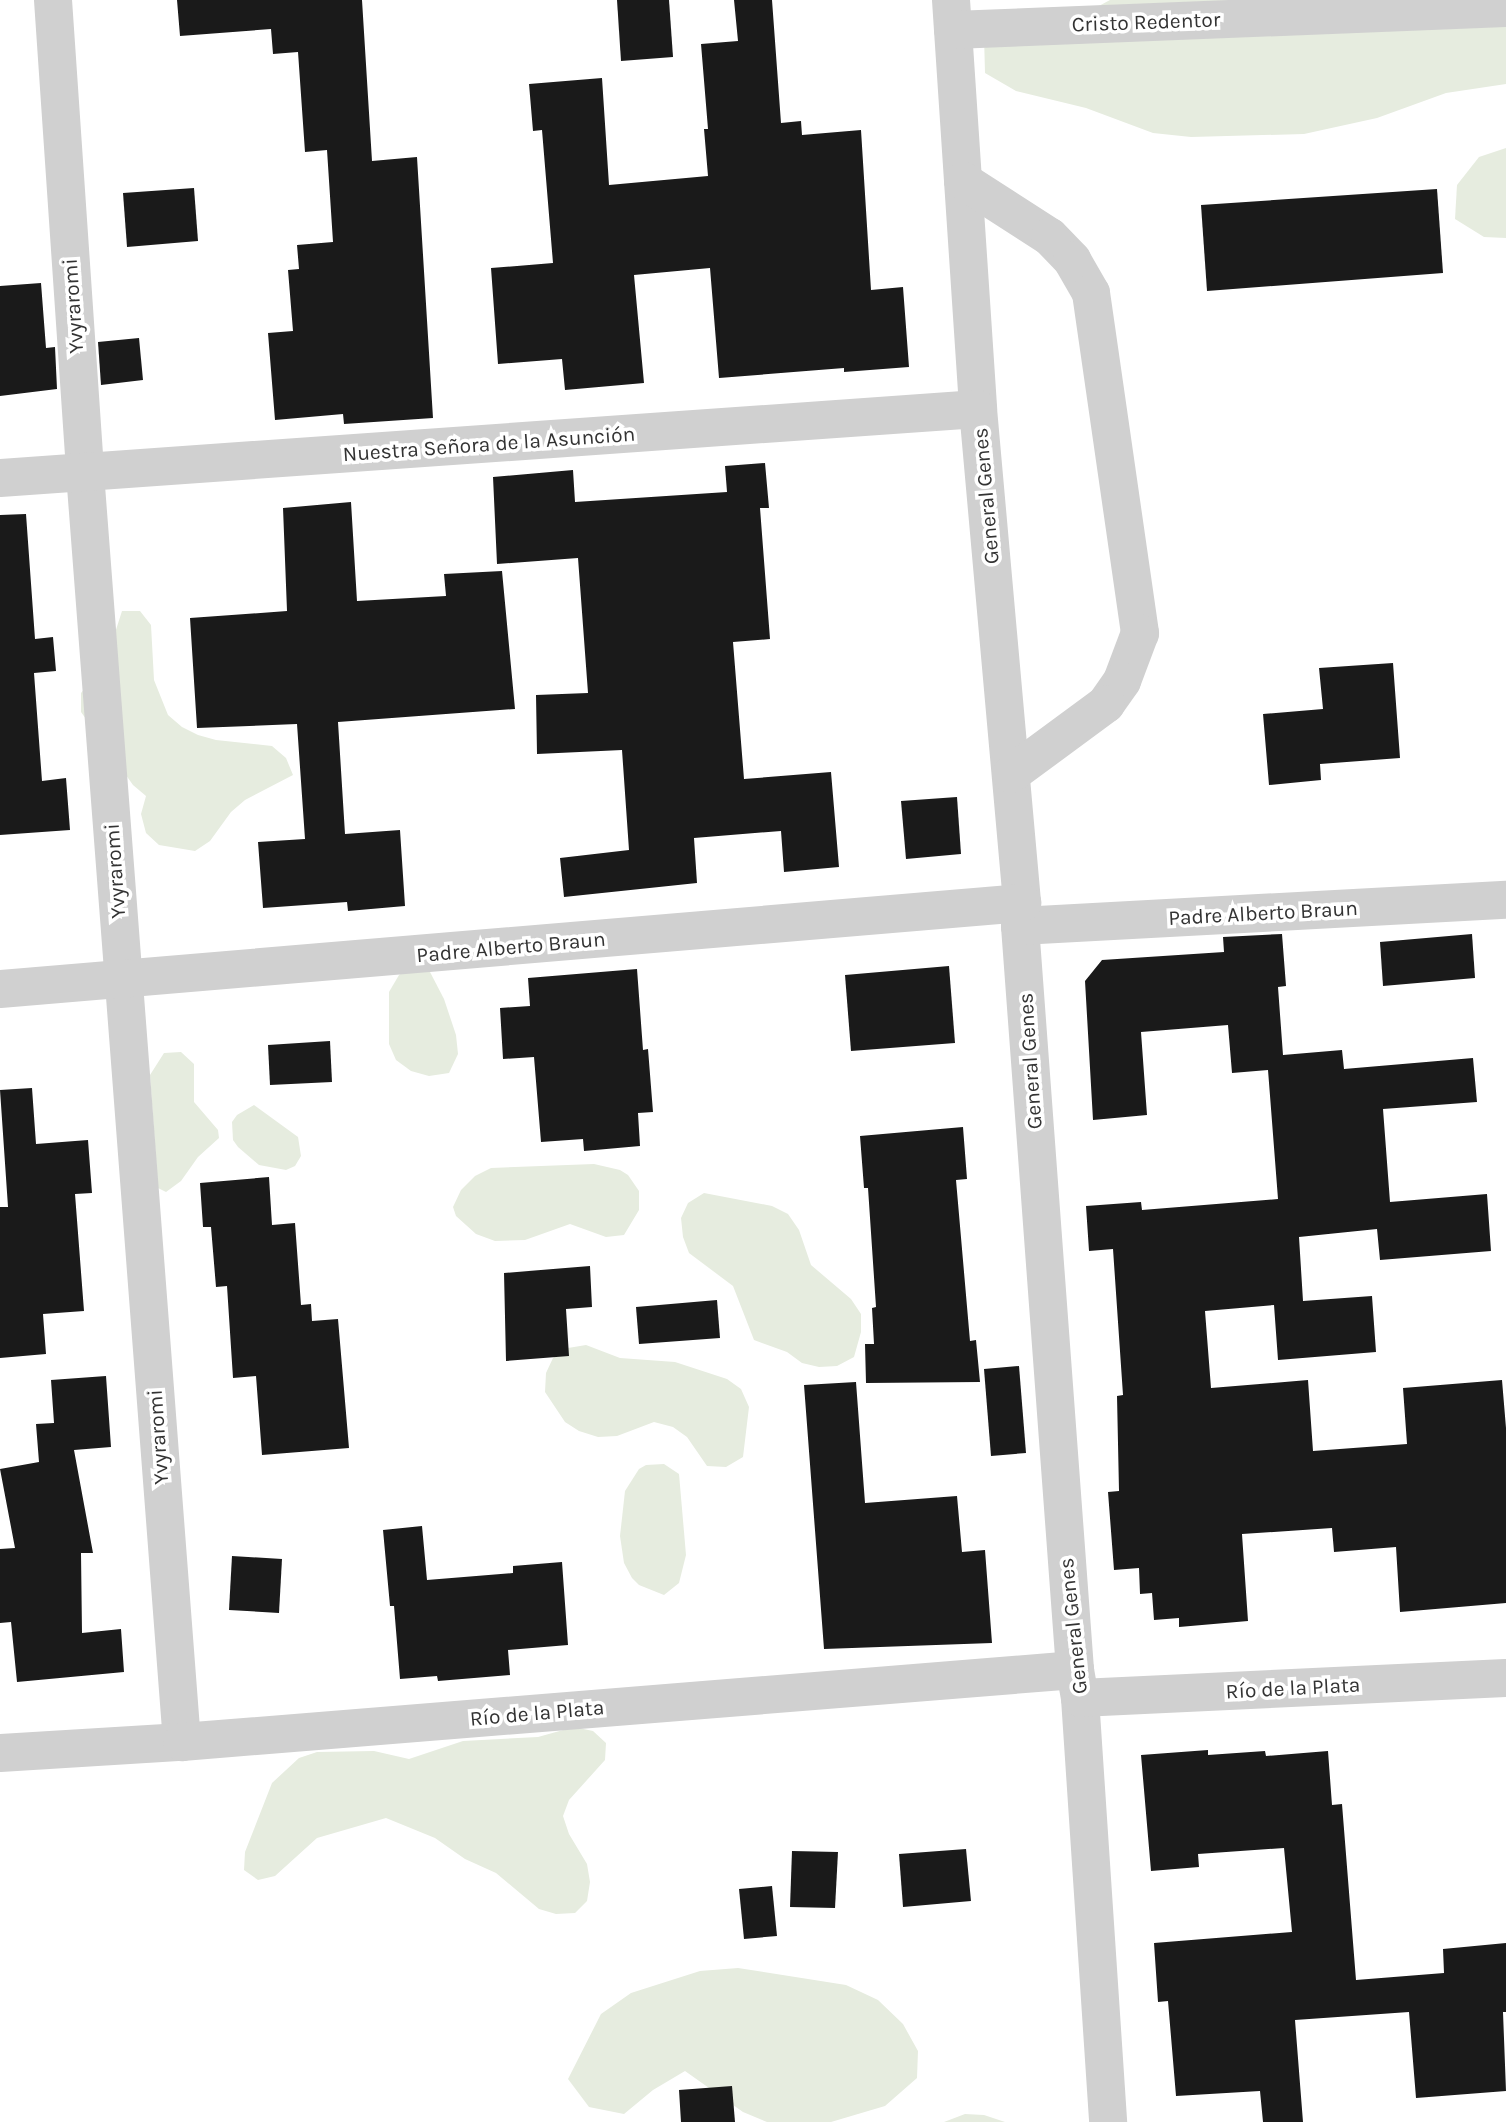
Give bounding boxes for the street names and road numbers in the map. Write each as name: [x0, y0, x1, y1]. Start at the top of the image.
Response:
street label: Cristo Redentor: [1071, 7, 1221, 37]
street label: Yvyraromi: [57, 258, 89, 354]
street label: Nuestra Señora de la Asunción: [342, 421, 636, 467]
street label: General Genes: [967, 427, 1005, 565]
street label: Yvyraromi: [99, 823, 131, 919]
street label: Padre Alberto Braun: [1168, 895, 1358, 931]
street label: Padre Alberto Braun: [415, 926, 607, 968]
street label: General Genes: [1013, 992, 1047, 1130]
street label: Yvyraromi: [142, 1389, 174, 1485]
street label: General Genes: [1053, 1557, 1093, 1695]
street label: Río de la Plata: [1225, 1672, 1361, 1704]
street label: Río de la Plata: [469, 1695, 605, 1731]

